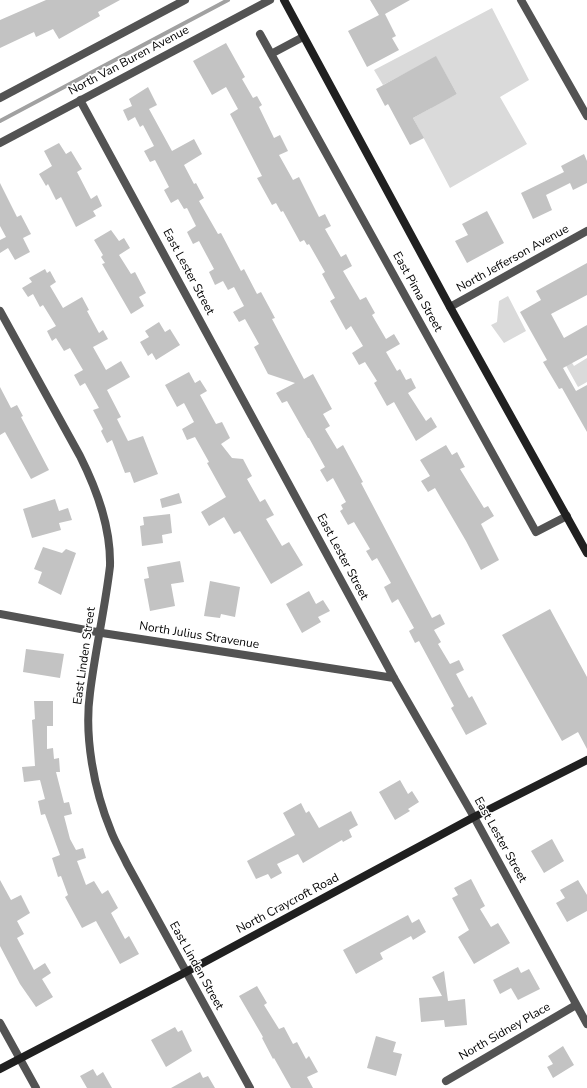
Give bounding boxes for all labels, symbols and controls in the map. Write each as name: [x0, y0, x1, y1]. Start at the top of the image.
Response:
street label: North Van Buren Avenue: [66, 23, 192, 99]
street label: North Jefferson Avenue: [454, 222, 572, 296]
street label: East Lester Street: [159, 226, 217, 318]
street label: East Pima Street: [389, 250, 445, 334]
street label: East Lester Street: [313, 511, 371, 603]
street label: East Linden Street: [71, 606, 99, 706]
street label: North Julius Stravenue: [138, 619, 260, 653]
street label: East Lester Street: [471, 795, 529, 885]
street label: North Craycroft Road: [234, 871, 342, 937]
street label: East Linden Street: [166, 919, 226, 1013]
street label: North Sidney Place: [457, 1000, 553, 1064]

